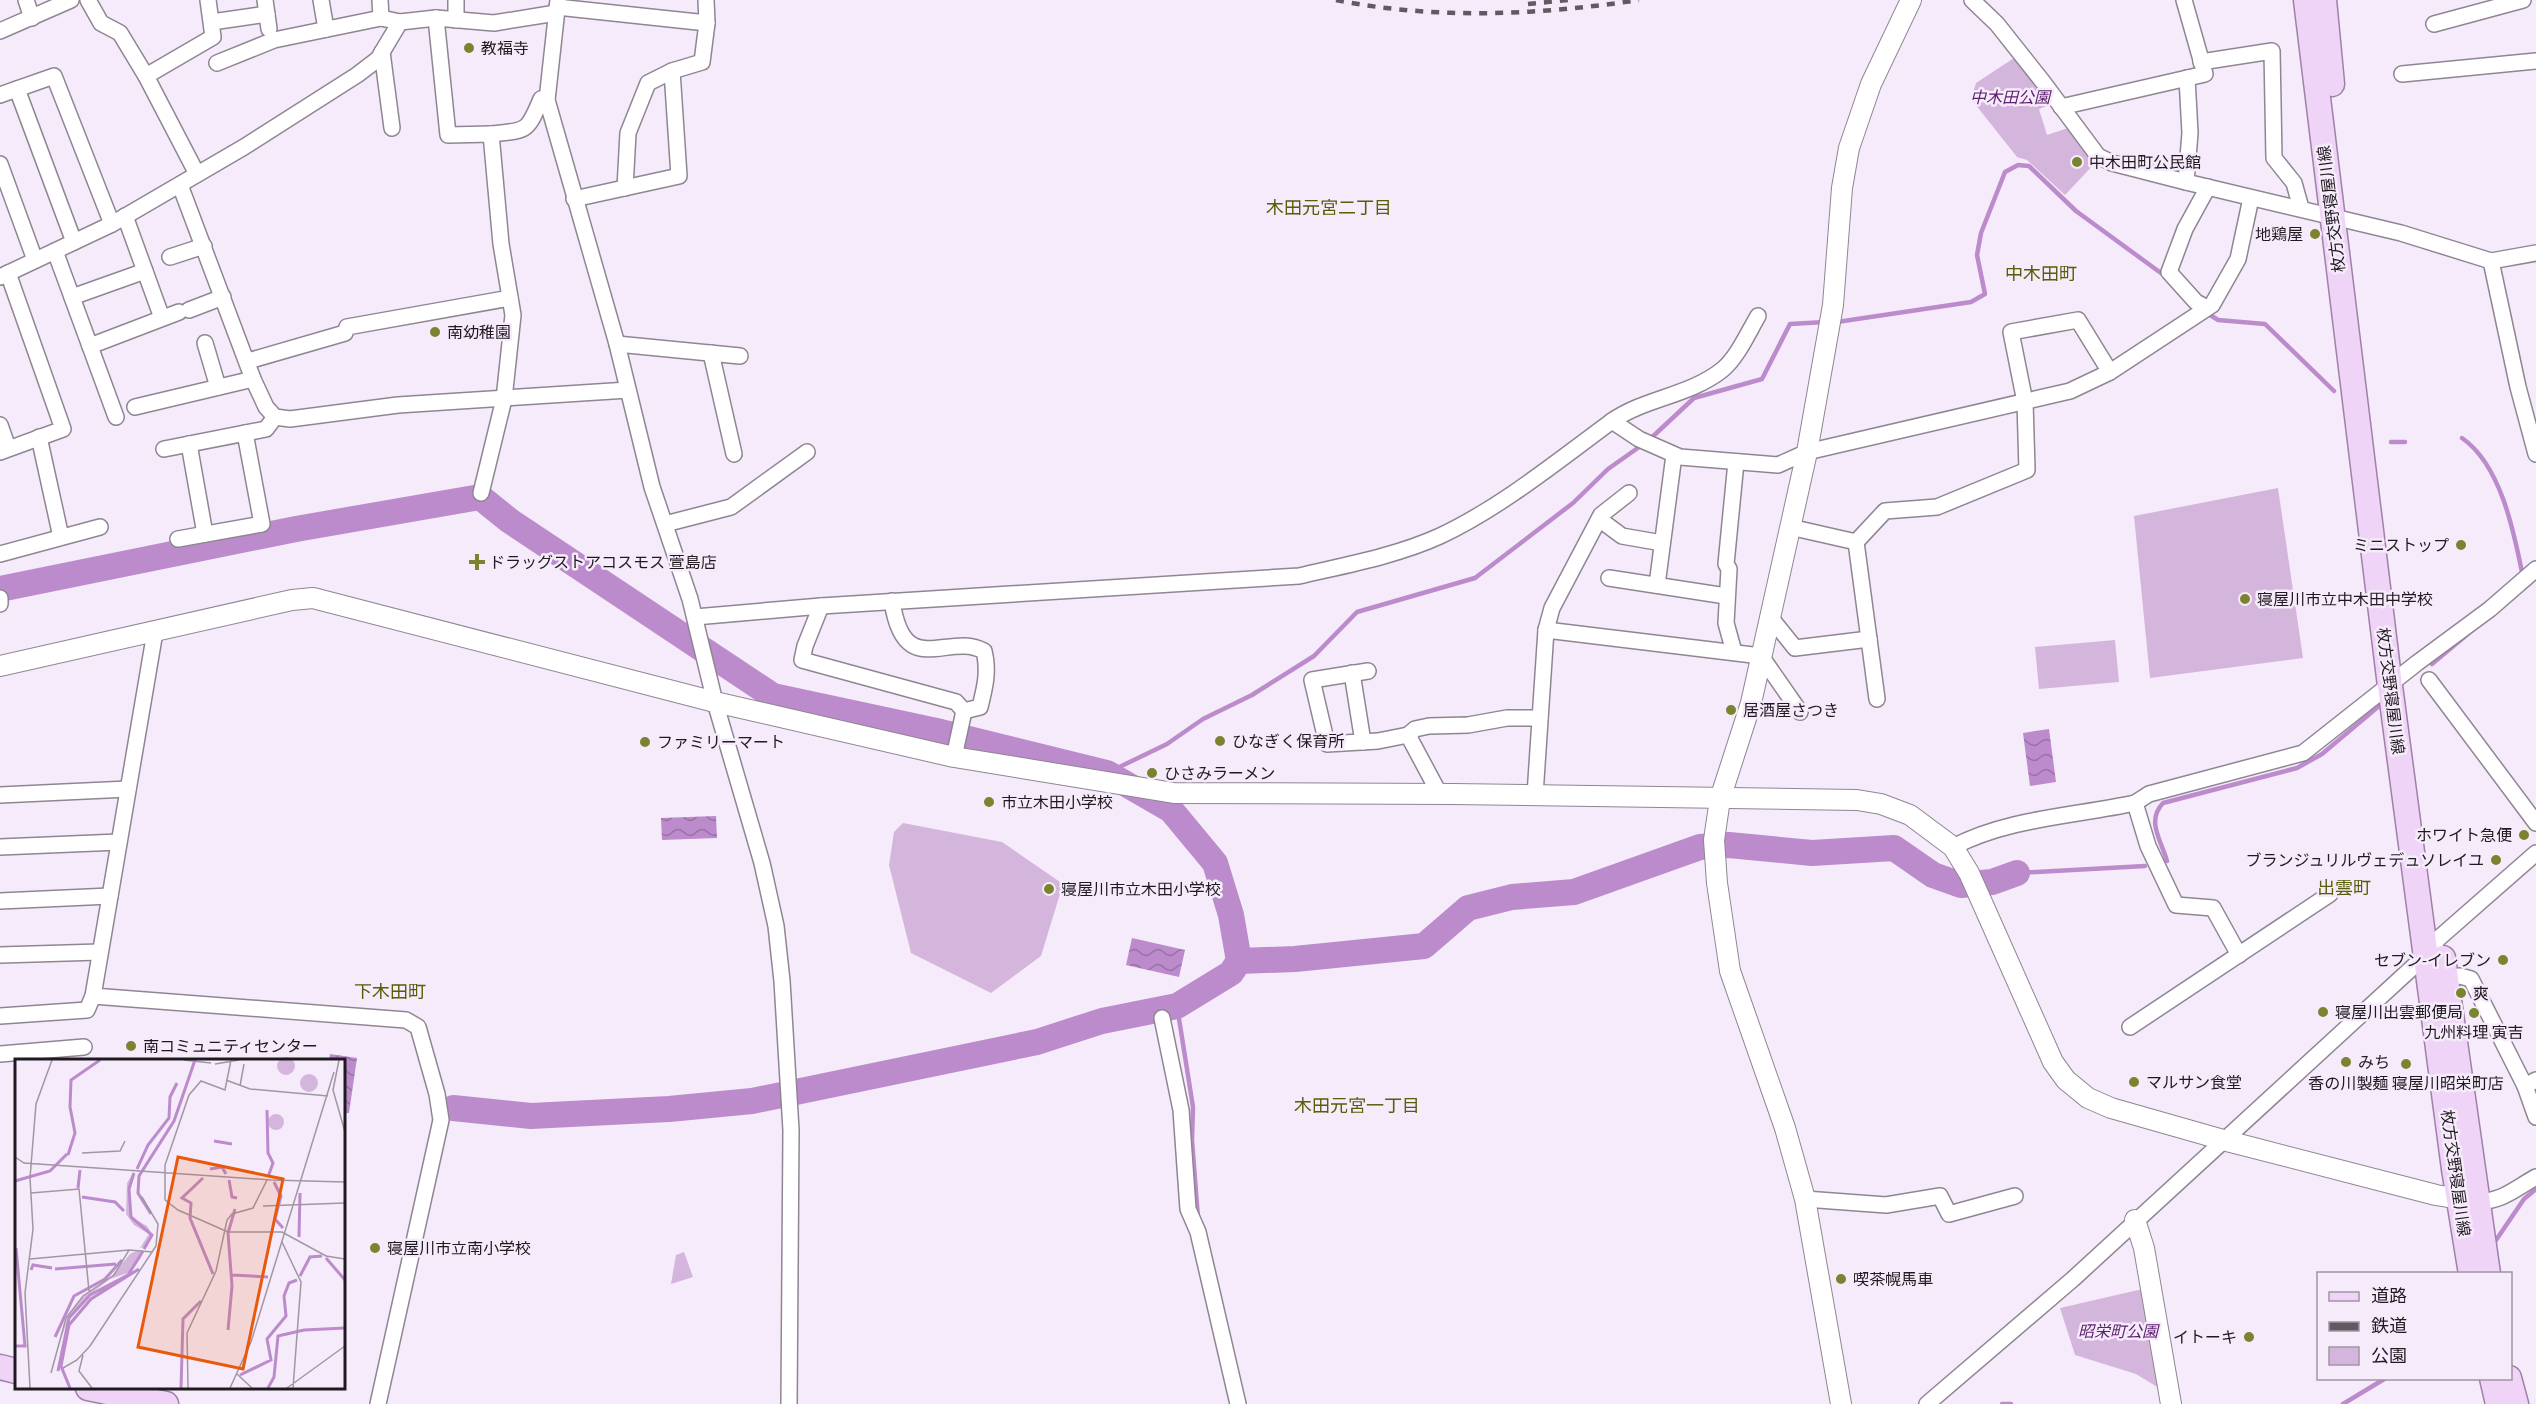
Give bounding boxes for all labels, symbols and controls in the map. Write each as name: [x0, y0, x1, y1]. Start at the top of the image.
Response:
place label: 教福寺: [481, 37, 529, 59]
marker: 教福寺: [462, 41, 476, 55]
park label: 中木田公園: [1970, 86, 2052, 108]
street label: 枚方交野寝屋川線: [2312, 144, 2350, 274]
place label: 中木田町公民館: [2089, 151, 2201, 173]
marker: 中木田町公民館: [2070, 155, 2084, 169]
district label: 木田元宮二丁目: [1266, 195, 1392, 220]
place label: 地鶏屋: [2255, 223, 2303, 245]
marker: 地鶏屋: [2308, 227, 2322, 241]
district label: 中木田町: [2005, 261, 2077, 286]
place label: 南幼稚園: [447, 321, 511, 343]
marker: 南幼稚園: [428, 325, 442, 339]
place label: ミニストップ: [2353, 534, 2449, 556]
marker: ミニストップ: [2454, 538, 2468, 552]
place label: ドラッグストアコスモス 萱島店: [489, 551, 717, 573]
marker: ドラッグストアコスモス 萱島店: [470, 555, 484, 569]
place label: 寝屋川市立中木田中学校: [2257, 588, 2433, 610]
marker: 寝屋川市立中木田中学校: [2238, 592, 2252, 606]
street label: 枚方交野寝屋川線: [2372, 626, 2410, 756]
place label: 居酒屋さつき: [1743, 699, 1839, 721]
marker: 居酒屋さつき: [1724, 703, 1738, 717]
place label: ひなぎく保育所: [1232, 730, 1344, 752]
place label: ファミリーマート: [657, 731, 785, 753]
marker: ひなぎく保育所: [1213, 734, 1227, 748]
marker: ファミリーマート: [638, 735, 652, 749]
place label: ひさみラーメン: [1164, 762, 1275, 784]
marker: ひさみラーメン: [1145, 766, 1159, 780]
place label: 市立木田小学校: [1001, 791, 1113, 813]
marker: 市立木田小学校: [982, 795, 996, 809]
place label: ホワイト急便: [2416, 824, 2512, 846]
marker: ホワイト急便: [2517, 828, 2531, 842]
place label: ブランジュリルヴェデュソレイユ: [2245, 849, 2484, 871]
marker: ブランジュリルヴェデュソレイユ: [2489, 853, 2503, 867]
district label: 出雲町: [2317, 875, 2371, 900]
place label: 寝屋川市立木田小学校: [1061, 878, 1221, 900]
marker: 寝屋川市立木田小学校: [1042, 882, 1056, 896]
place label: セブン-イレブン: [2374, 949, 2491, 971]
marker: セブン-イレブン: [2496, 953, 2510, 967]
district label: 下木田町: [354, 979, 426, 1004]
place label: 爽: [2473, 982, 2489, 1004]
marker: 爽: [2454, 986, 2468, 1000]
place label: 寝屋川出雲郵便局: [2335, 1001, 2463, 1023]
marker: 寝屋川出雲郵便局: [2316, 1005, 2330, 1019]
marker: 九州料理 寅吉: [2467, 1006, 2481, 1020]
place label: 九州料理 寅吉: [2424, 1021, 2524, 1043]
place label: 南コミュニティセンター: [143, 1035, 318, 1057]
marker: 南コミュニティセンター: [124, 1039, 138, 1053]
place label: みち: [2358, 1051, 2390, 1073]
marker: みち: [2339, 1055, 2353, 1069]
marker: 香の川製麺 寝屋川昭栄町店: [2399, 1057, 2413, 1071]
inset map: [15, 1059, 345, 1389]
place label: マルサン食堂: [2146, 1071, 2242, 1093]
place label: 香の川製麺 寝屋川昭栄町店: [2308, 1072, 2504, 1094]
marker: マルサン食堂: [2127, 1075, 2141, 1089]
district label: 木田元宮一丁目: [1294, 1093, 1420, 1118]
street label: 枚方交野寝屋川線: [2436, 1108, 2476, 1238]
place label: 寝屋川市立南小学校: [387, 1237, 531, 1259]
marker: 寝屋川市立南小学校: [368, 1241, 382, 1255]
place label: 喫茶幌馬車: [1853, 1268, 1933, 1290]
marker: 喫茶幌馬車: [1834, 1272, 1848, 1286]
legend: [2317, 1272, 2512, 1380]
text: 道路: [2371, 1283, 2407, 1308]
text: 鉄道: [2371, 1313, 2407, 1338]
park label: 昭栄町公園: [2078, 1320, 2160, 1342]
place label: イトーキ: [2173, 1326, 2237, 1348]
marker: イトーキ: [2242, 1330, 2256, 1344]
text: 公園: [2371, 1343, 2407, 1368]

